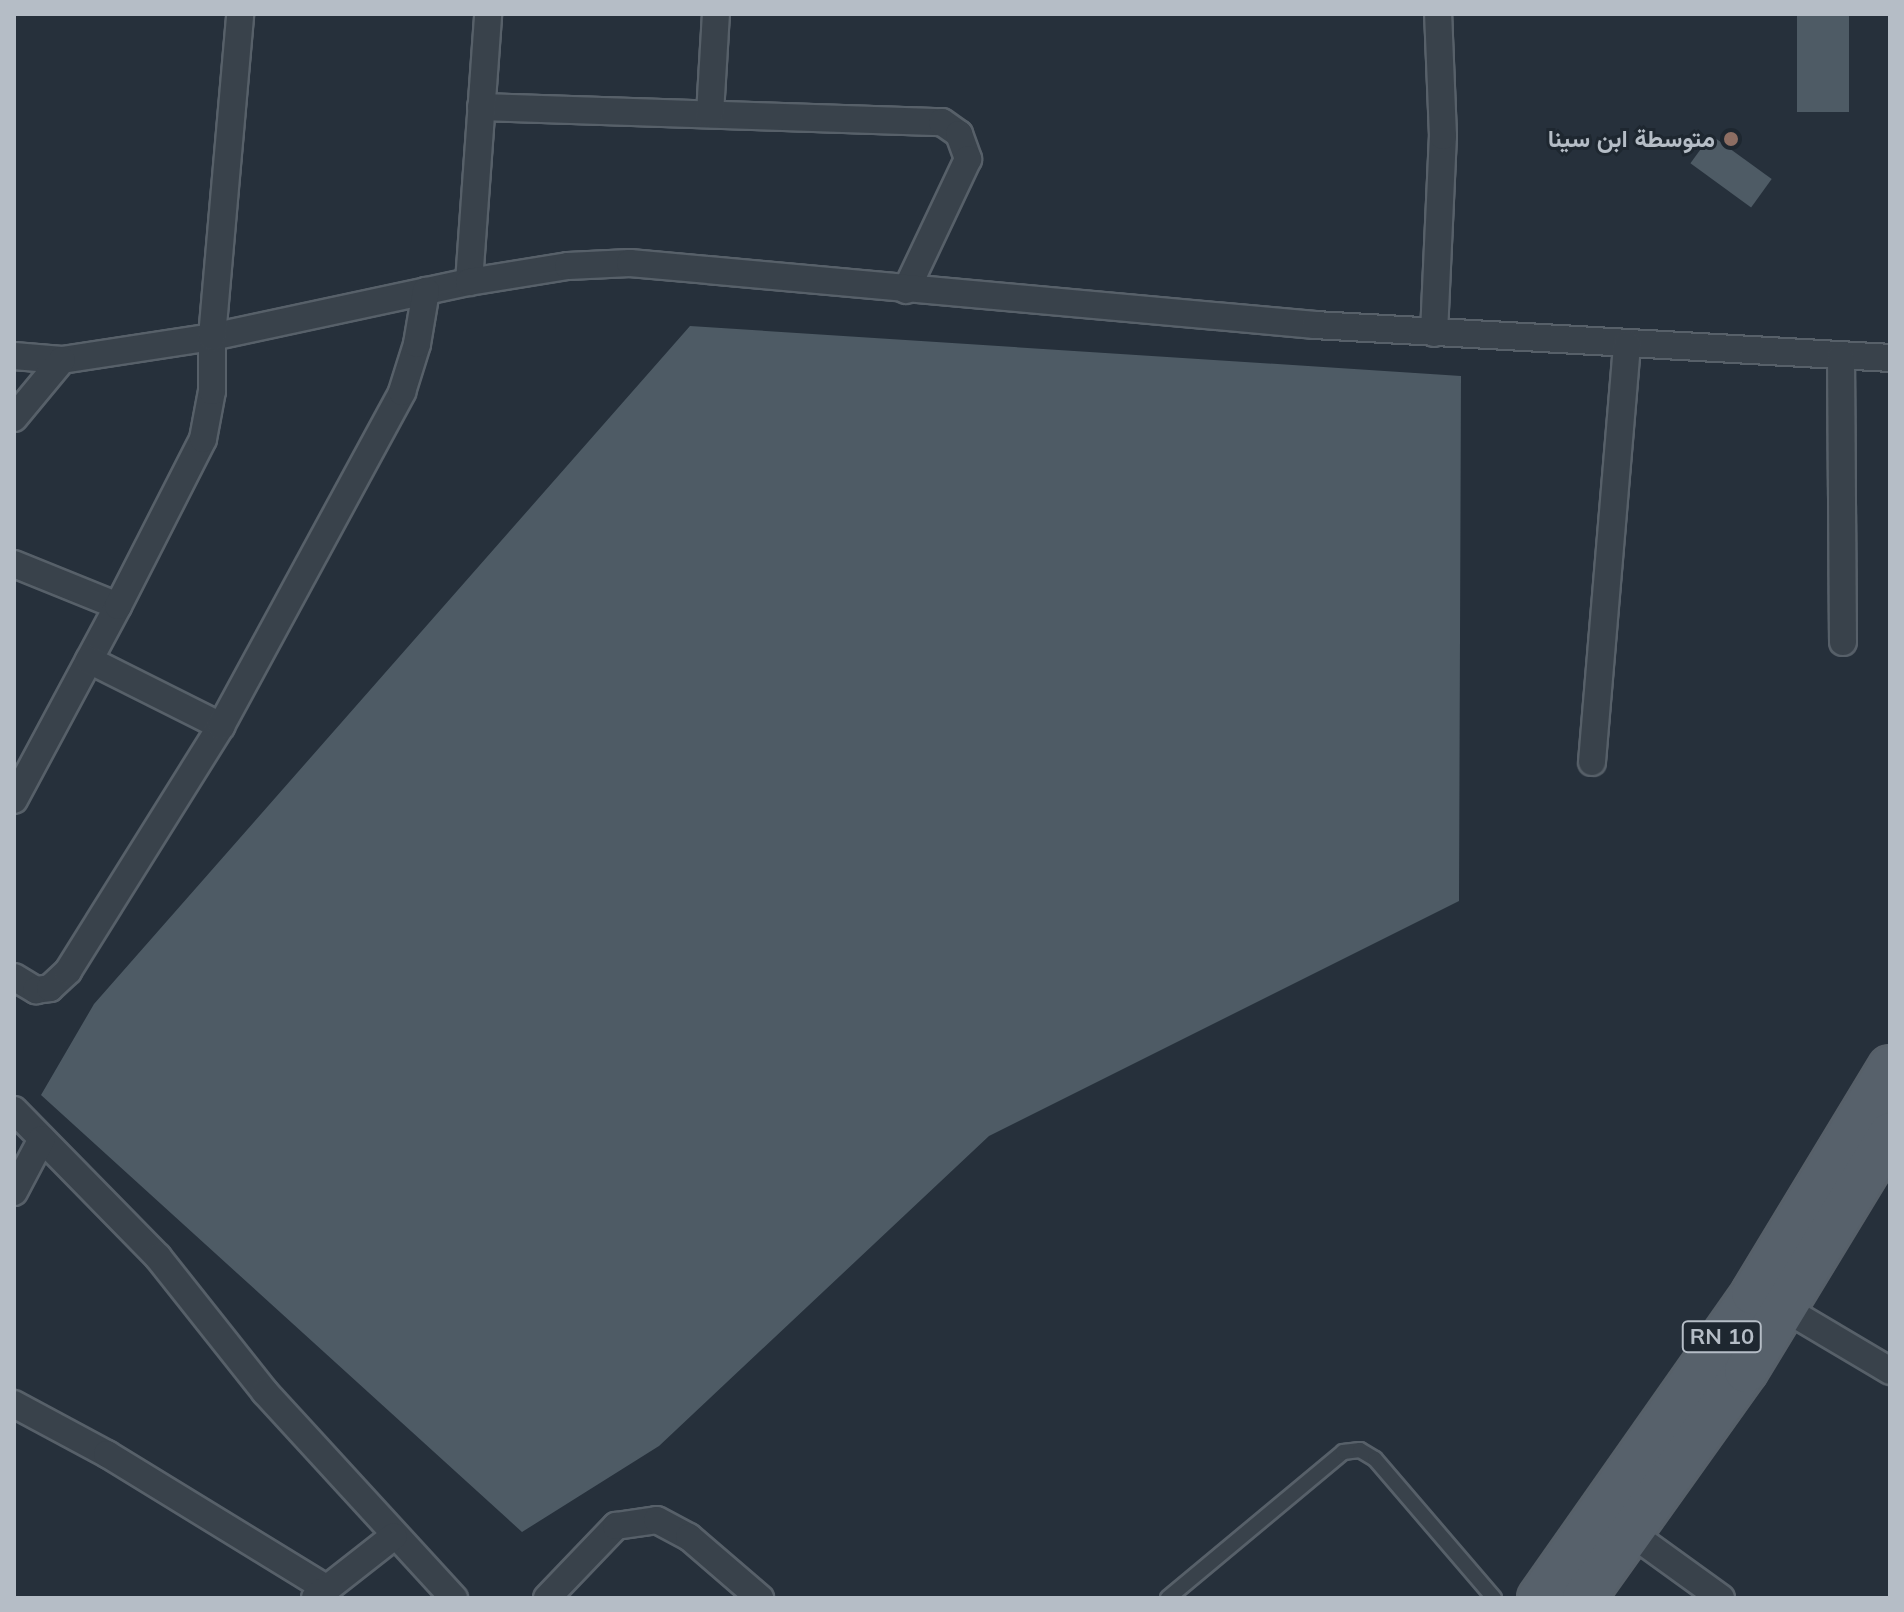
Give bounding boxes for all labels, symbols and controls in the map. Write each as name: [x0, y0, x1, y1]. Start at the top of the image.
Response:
place label: متوسطة ابن سينا: [1548, 125, 1715, 153]
marker: متوسطة ابن سينا: [1722, 130, 1740, 148]
road number: RN 10: [1680, 1319, 1764, 1355]

